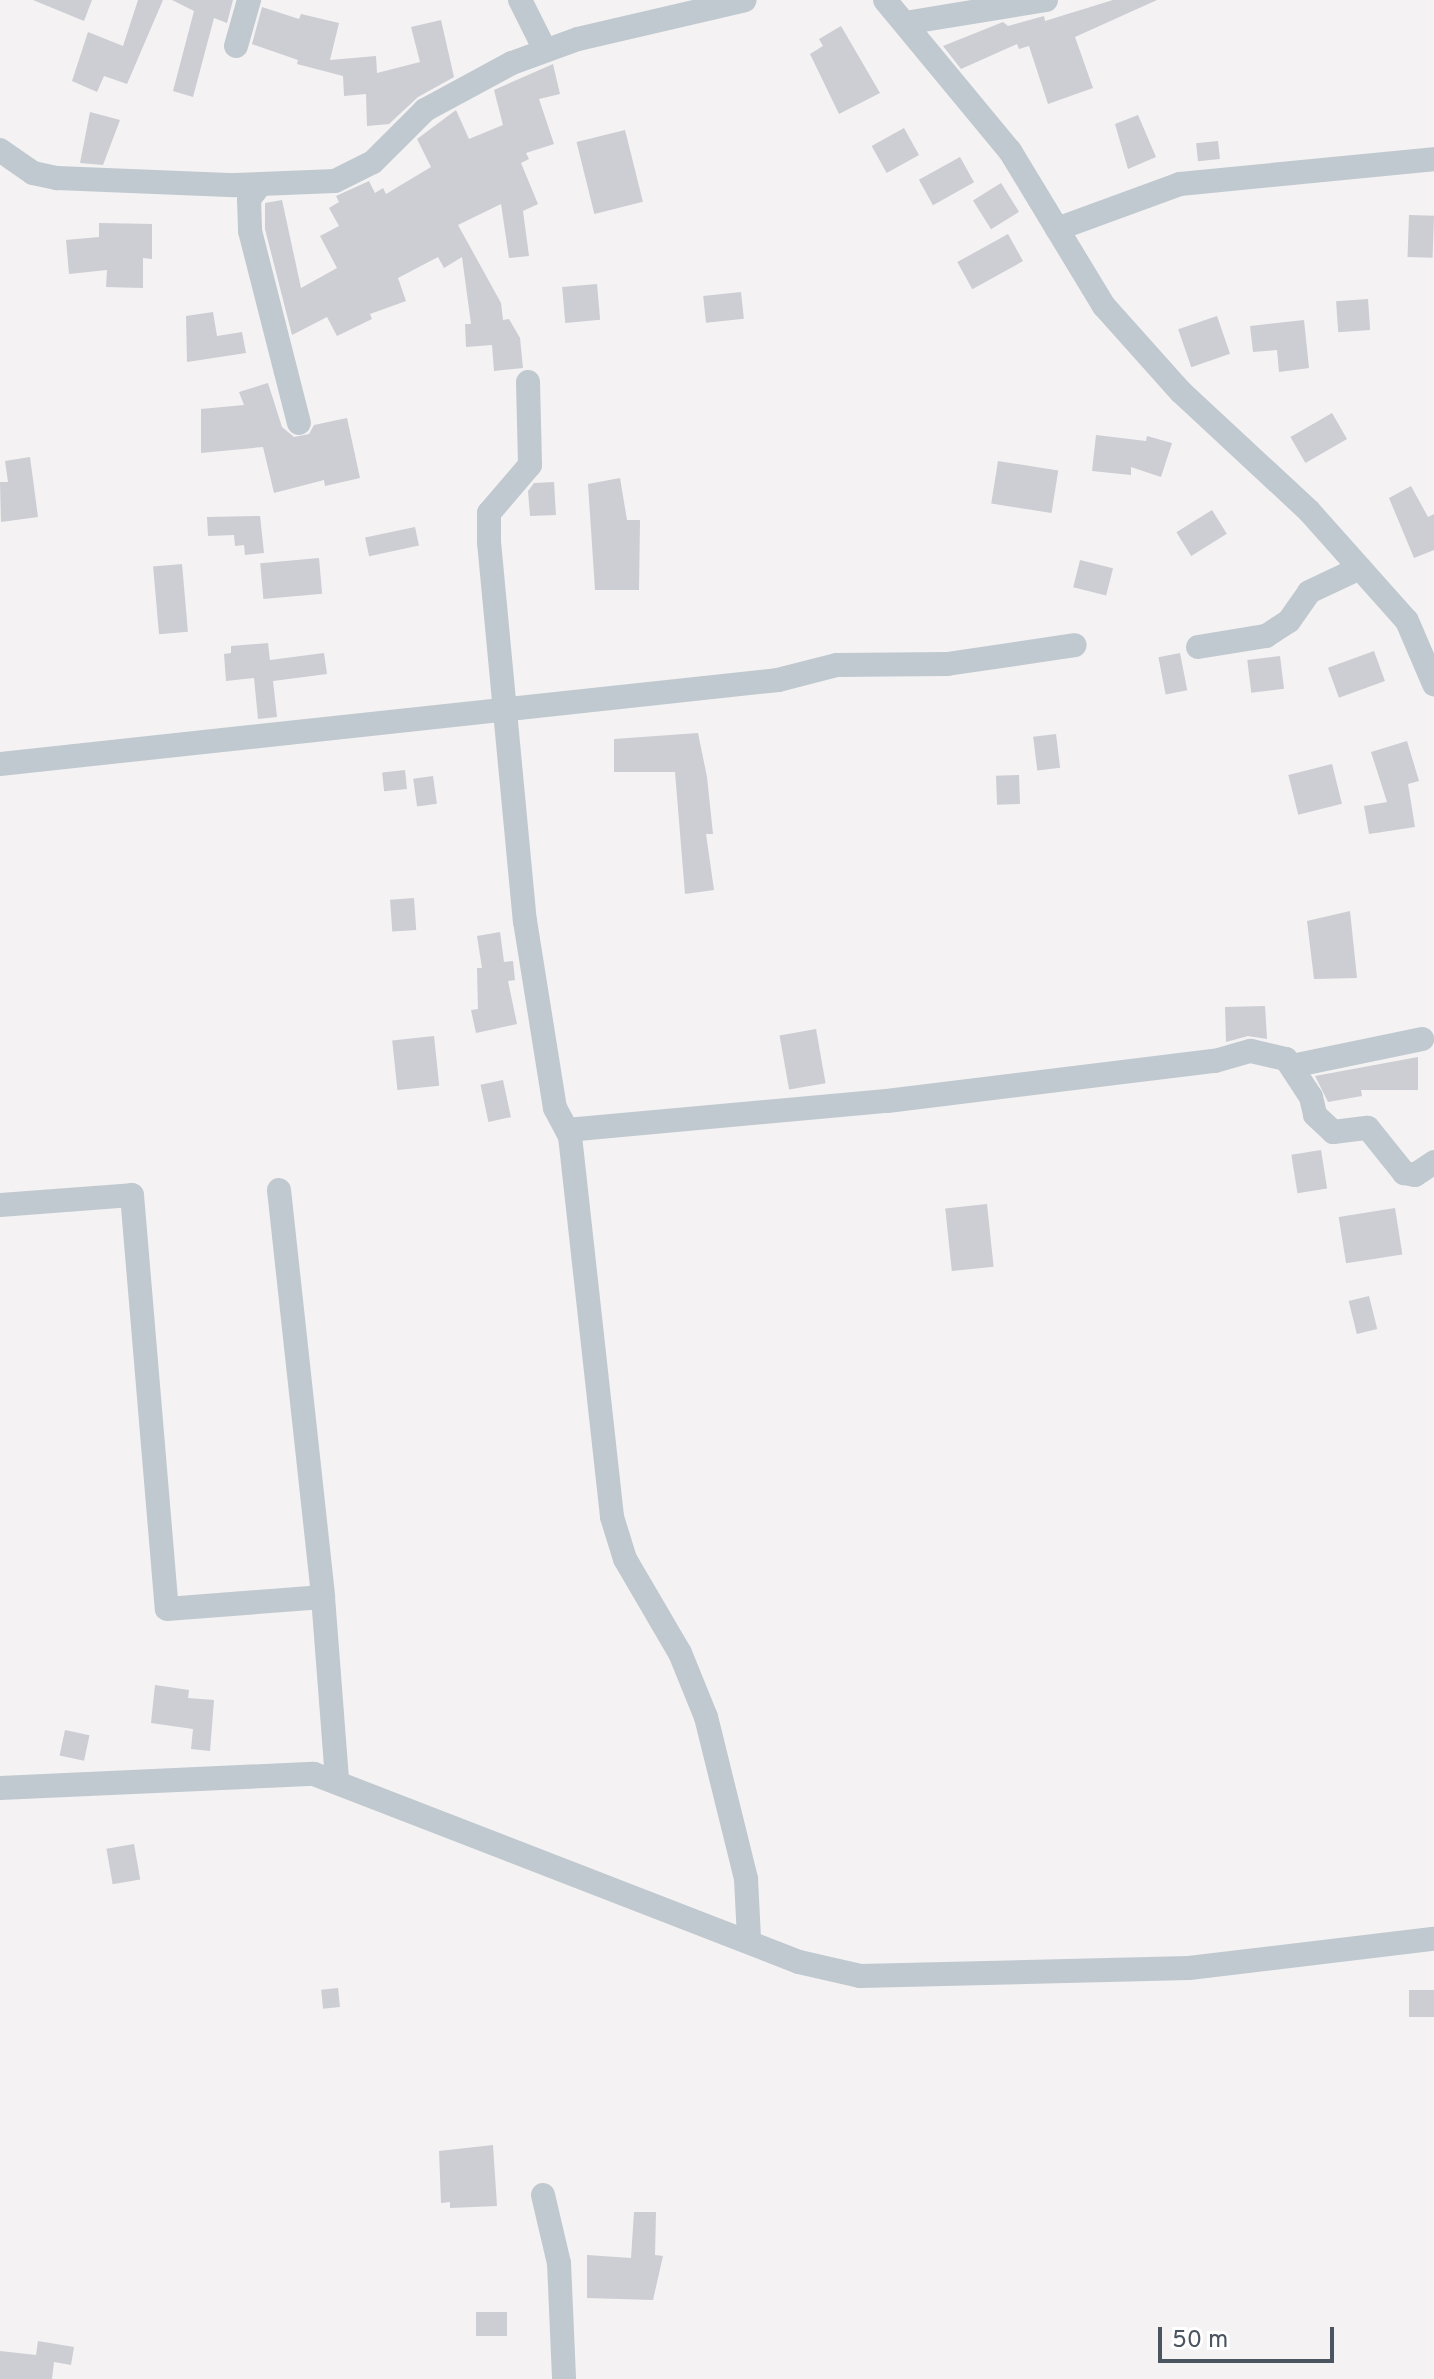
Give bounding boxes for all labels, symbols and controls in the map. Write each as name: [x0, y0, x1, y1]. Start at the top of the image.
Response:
scale bar: [1162, 2311, 1338, 2361]
text: 50 m: [1172, 2326, 1228, 2356]

